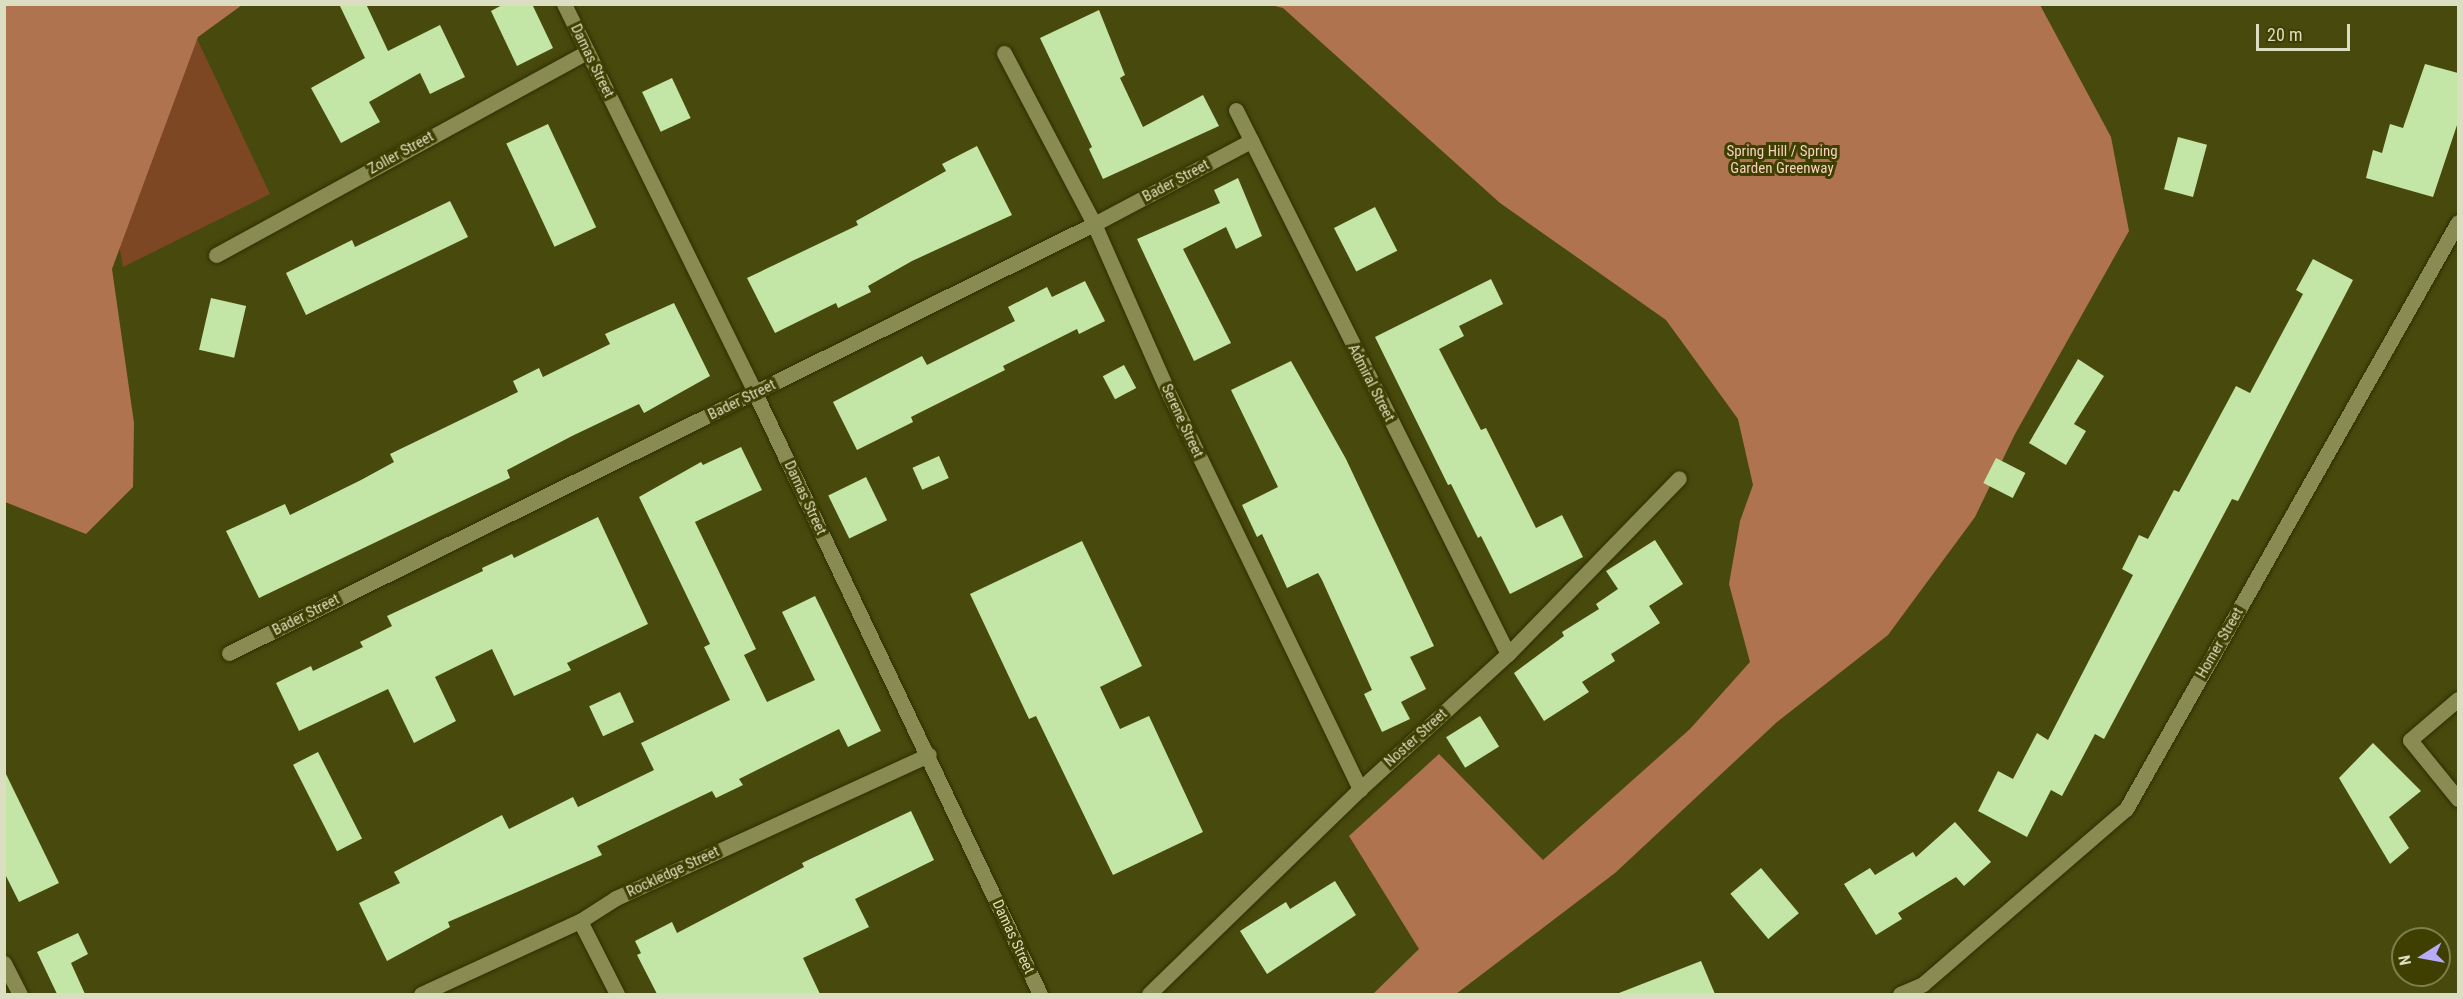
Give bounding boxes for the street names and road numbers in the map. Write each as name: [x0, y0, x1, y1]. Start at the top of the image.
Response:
street label: Damas Street: [566, 21, 618, 101]
street label: Zoller Street: [365, 128, 437, 178]
street label: Bader Street: [1140, 156, 1212, 206]
street label: Admiral Street: [1344, 341, 1398, 425]
street label: Bader Street: [705, 376, 779, 424]
street label: Serene Street: [1157, 381, 1207, 461]
street label: Damas Street: [780, 458, 830, 538]
street label: Bader Street: [269, 590, 343, 640]
street label: Homer Street: [2193, 605, 2247, 681]
street label: Noster Street: [1381, 705, 1451, 771]
street label: Rockledge Street: [624, 843, 722, 901]
street label: Damas Street: [988, 897, 1038, 977]

